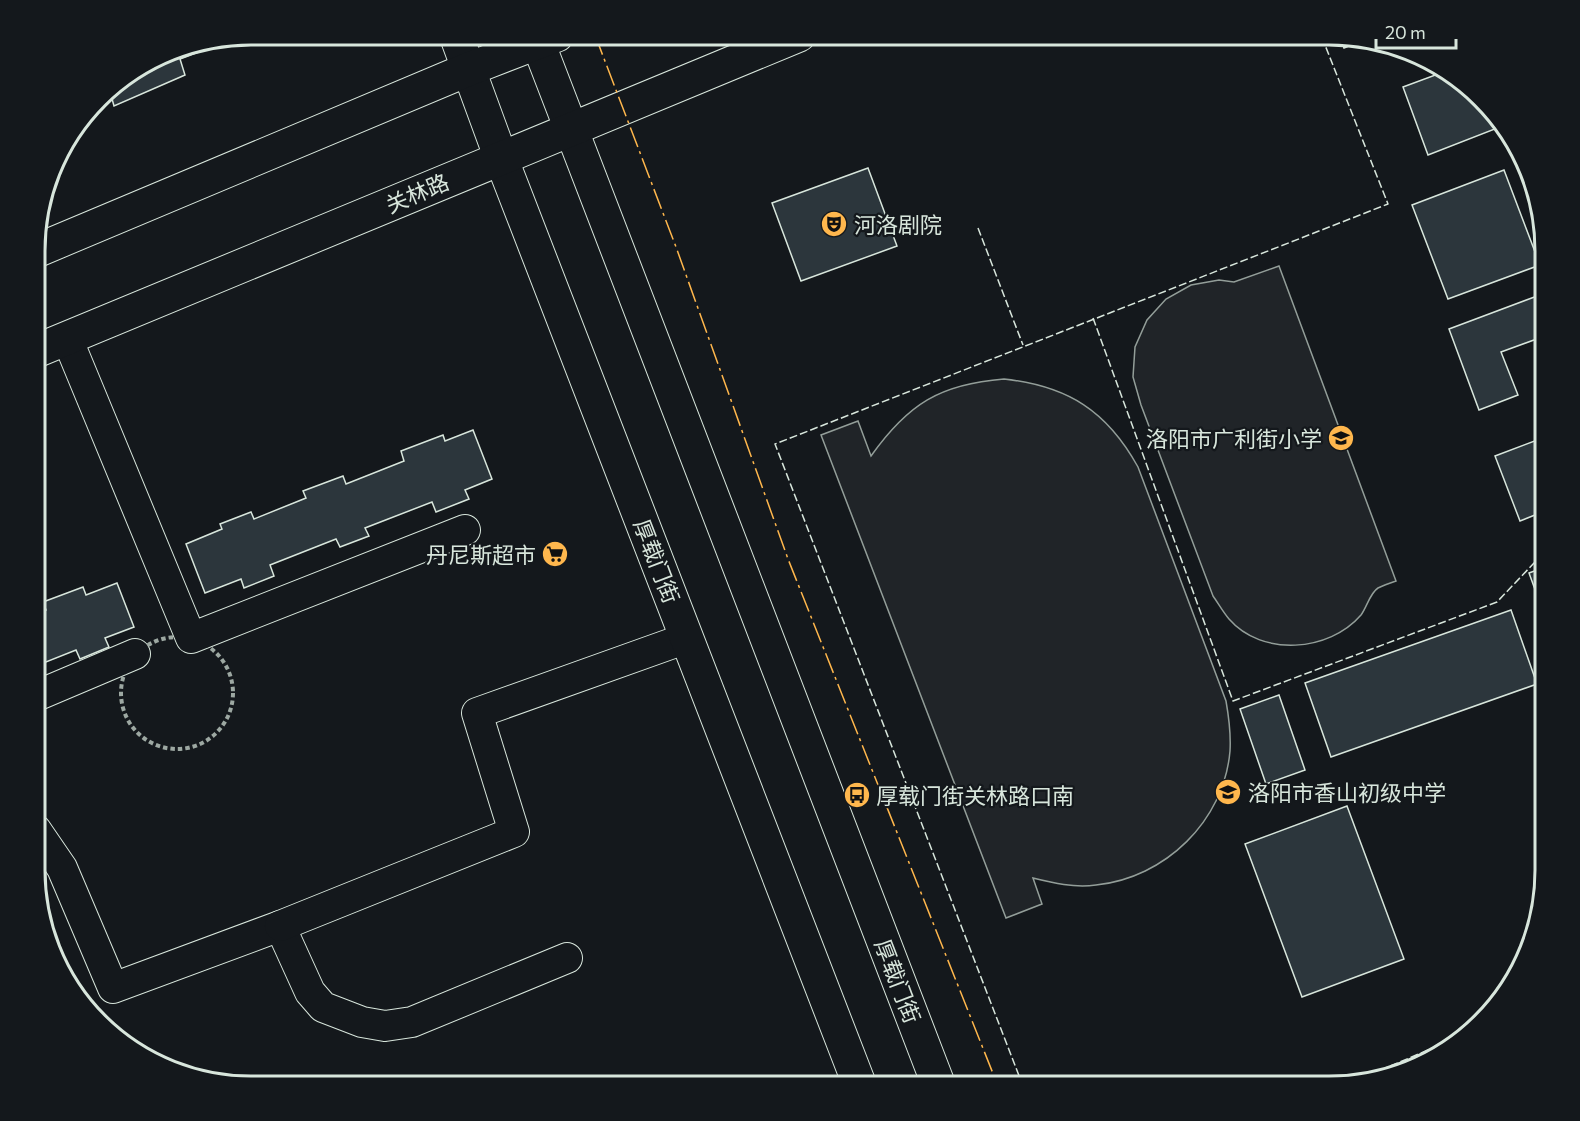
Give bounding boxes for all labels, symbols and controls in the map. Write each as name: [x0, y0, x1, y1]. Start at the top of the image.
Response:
scale bar: [1376, 12, 1456, 50]
text: 20 m: [1385, 21, 1426, 43]
street label: 关林路: [381, 168, 453, 218]
theatre icon: 河洛剧院: [819, 209, 849, 239]
place label: 河洛剧院: [854, 211, 942, 238]
school or university icon: 洛阳市广利街小学: [1326, 423, 1356, 453]
place label: 洛阳市广利街小学: [1146, 425, 1322, 452]
street label: 厚载门街: [629, 515, 685, 607]
supermarket icon: 丹尼斯超市: [540, 539, 570, 569]
place label: 丹尼斯超市: [426, 541, 536, 568]
school or university icon: 洛阳市香山初级中学: [1213, 777, 1243, 807]
place label: 洛阳市香山初级中学: [1248, 779, 1446, 806]
bus stop icon: 厚载门街关林路口南: [842, 780, 872, 810]
place label: 厚载门街关林路口南: [876, 782, 1074, 809]
street label: 厚载门街: [870, 935, 926, 1027]

